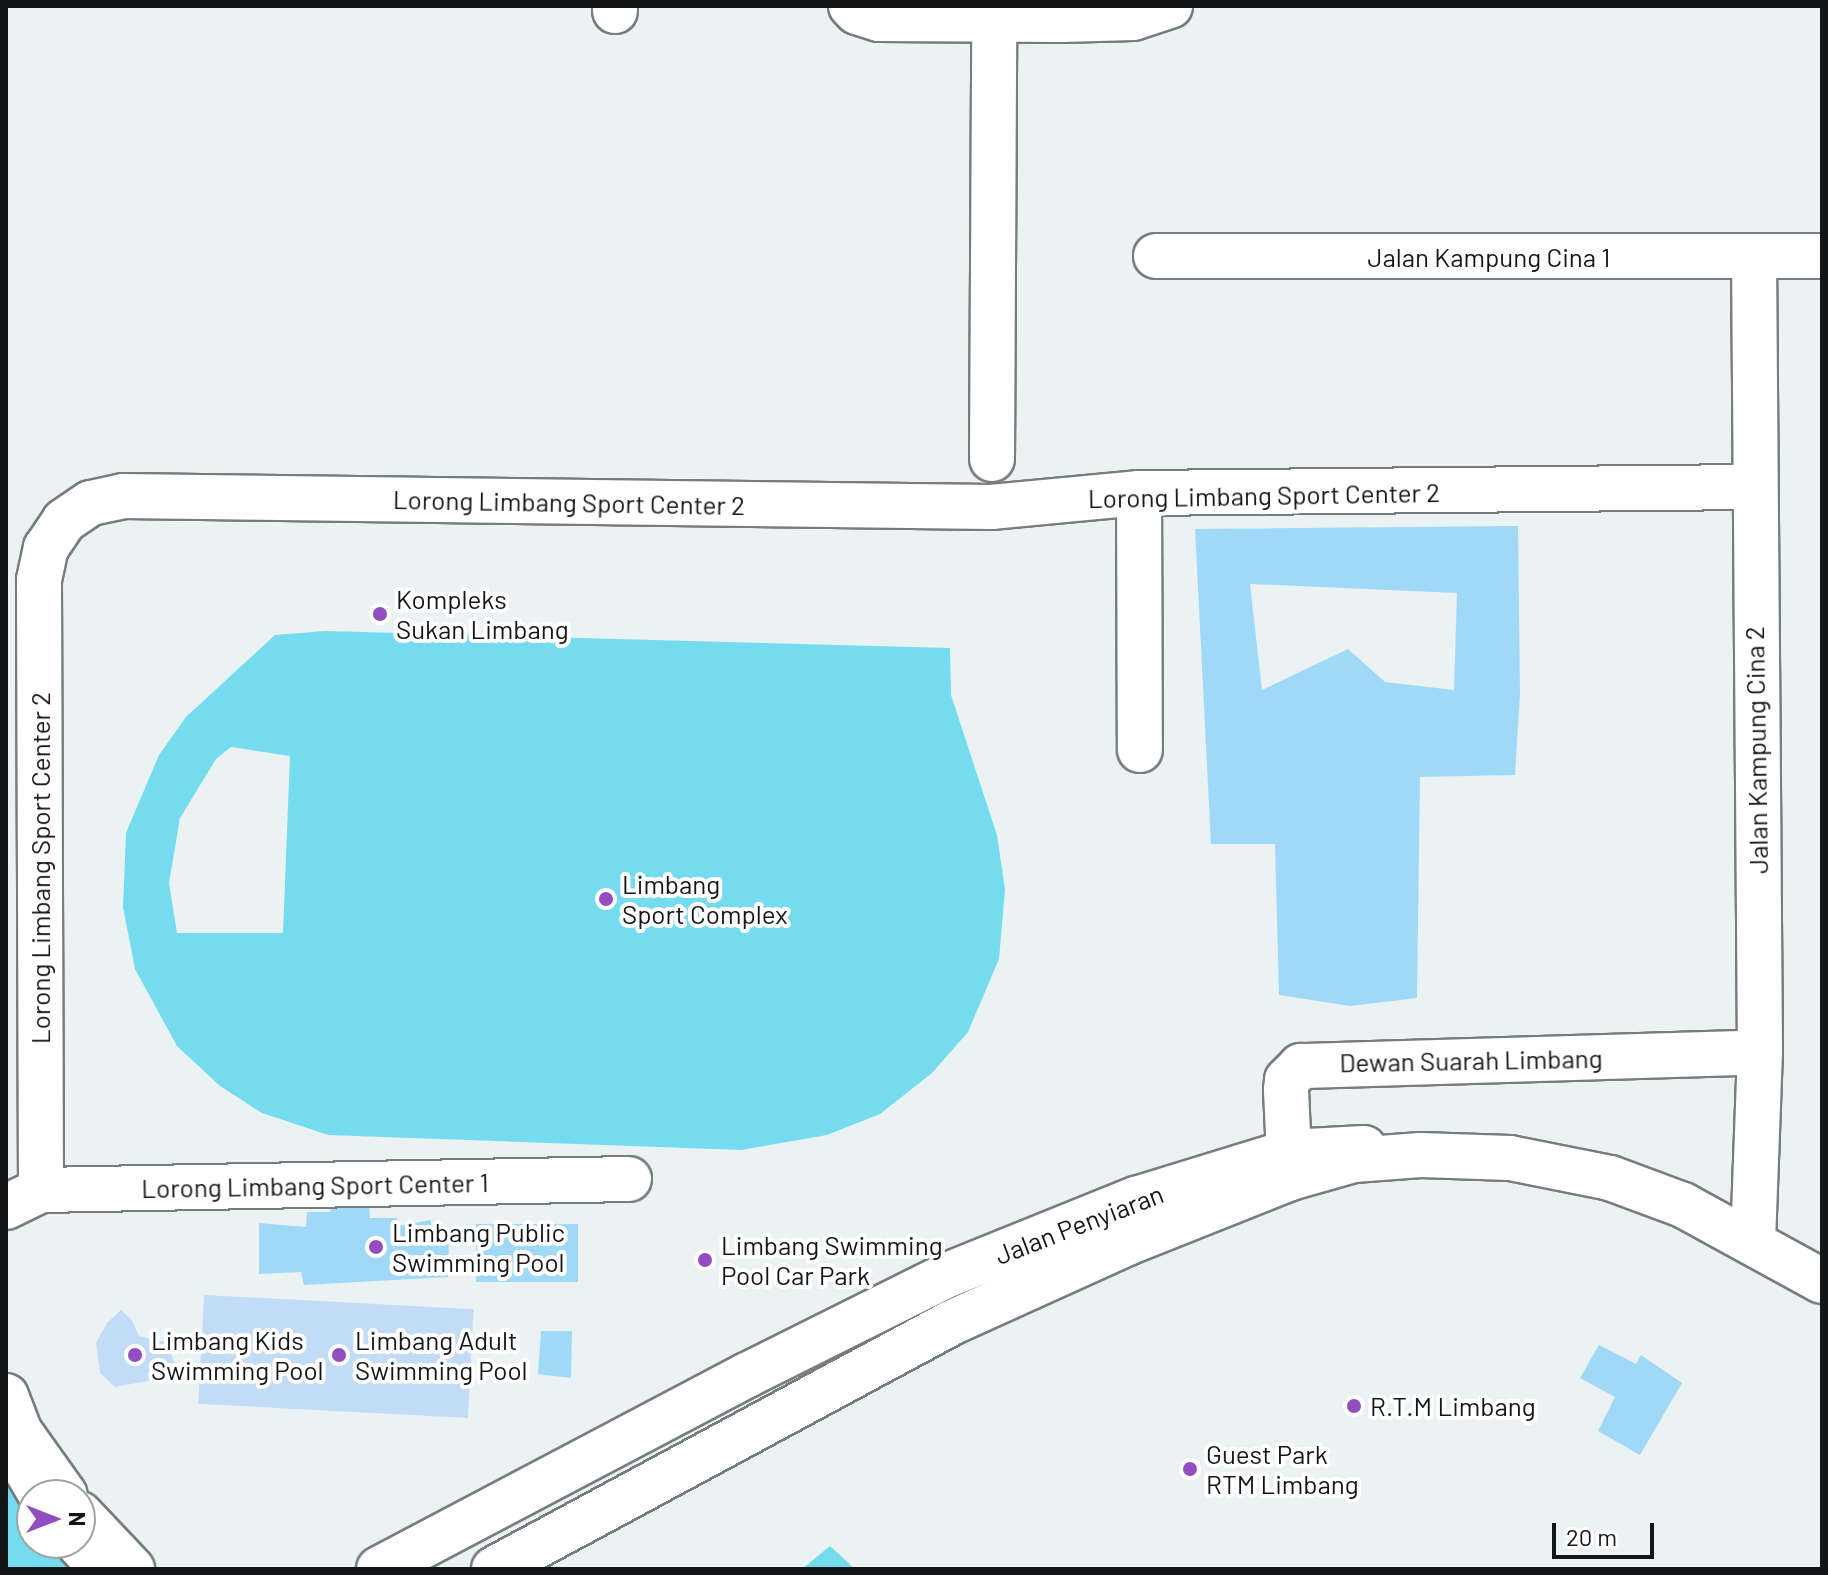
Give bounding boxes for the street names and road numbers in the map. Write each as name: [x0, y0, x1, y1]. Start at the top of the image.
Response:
street label: Jalan Kampung Cina 1: [1368, 241, 1610, 273]
street label: Lorong Limbang Sport Center 2: [1088, 476, 1440, 514]
street label: Lorong Limbang Sport Center 2: [393, 483, 745, 521]
street label: Jalan Kampung Cina 2: [1738, 626, 1774, 874]
street label: Lorong Limbang Sport Center 2: [24, 692, 56, 1044]
street label: Dewan Suarah Limbang: [1339, 1042, 1603, 1078]
street label: Lorong Limbang Sport Center 1: [141, 1166, 489, 1204]
street label: Jalan Penyiaran: [990, 1178, 1168, 1270]

